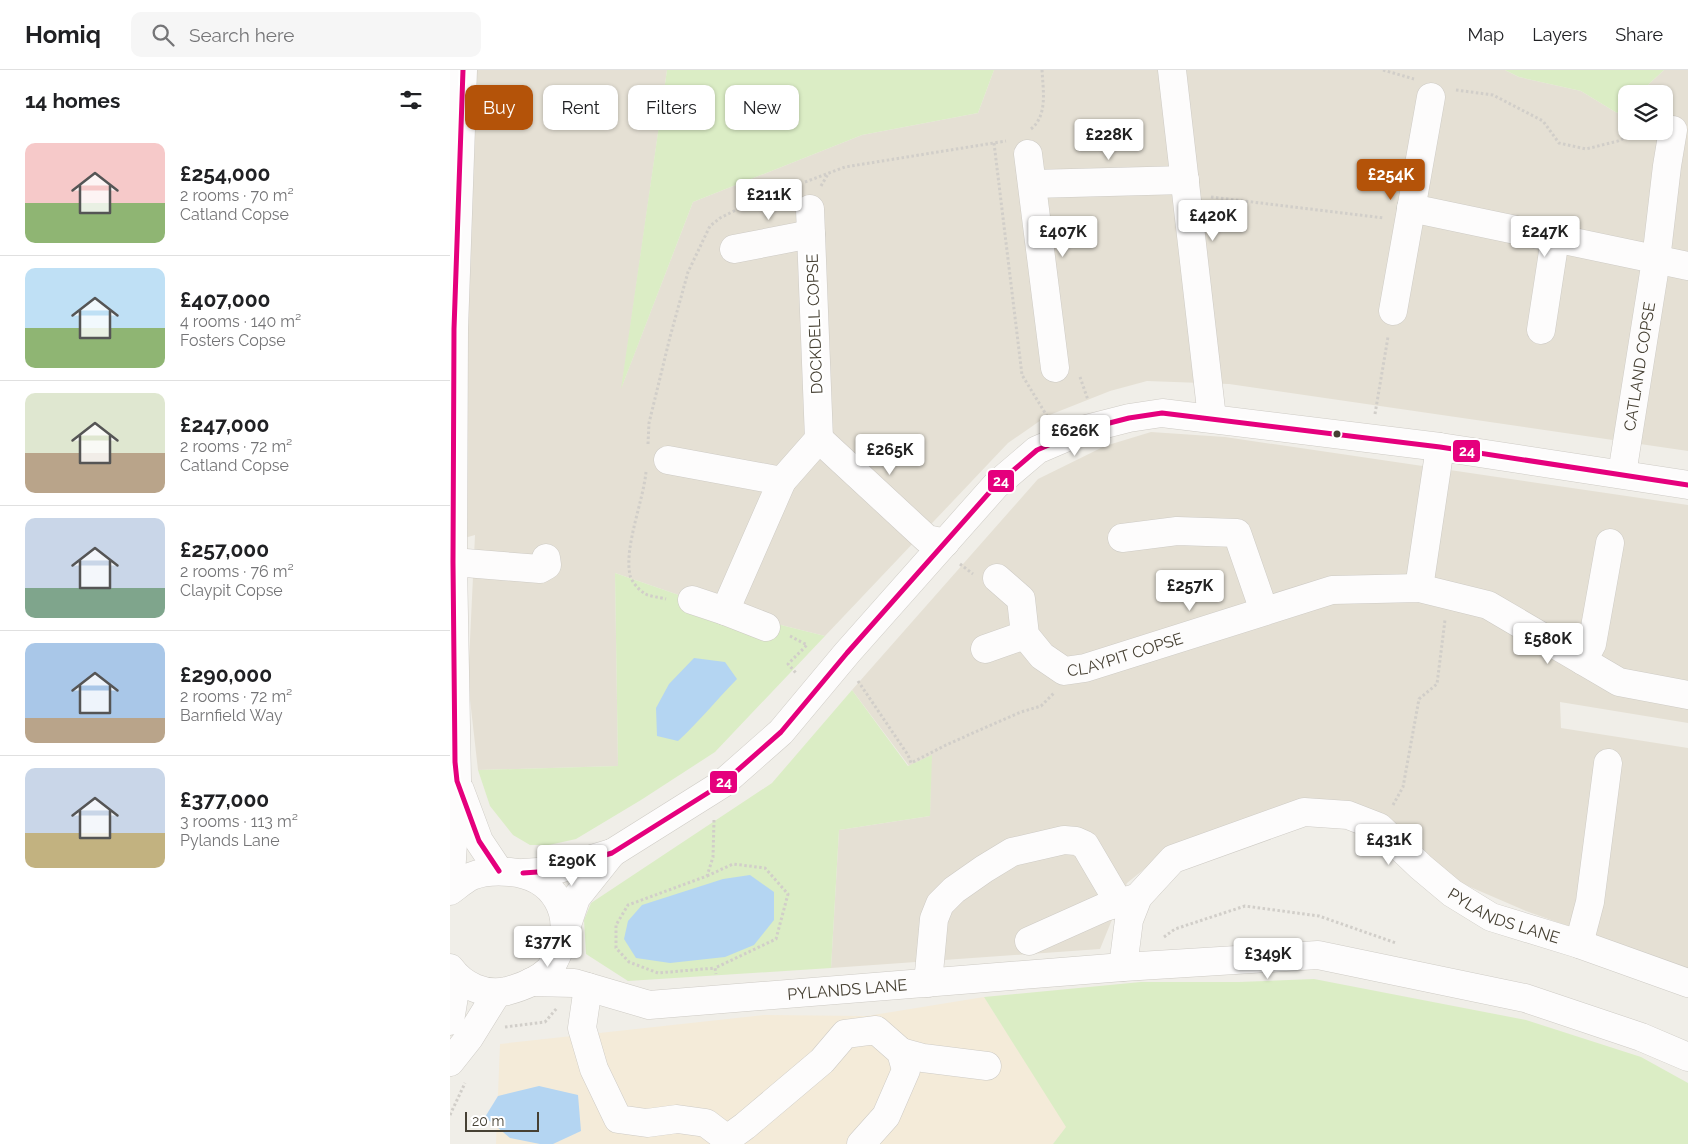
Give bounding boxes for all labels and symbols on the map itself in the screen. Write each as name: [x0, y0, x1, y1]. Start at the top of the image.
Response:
pin: £228K: [1074, 118, 1144, 161]
pin: £254K: [1356, 158, 1426, 201]
pin: £211K: [734, 178, 804, 221]
pin: £420K: [1178, 200, 1248, 242]
pin: £407K: [1028, 216, 1098, 258]
pin: £247K: [1510, 216, 1580, 258]
street label: DOCKDELL COPSE: [803, 253, 826, 394]
street label: CATLAND COPSE: [1620, 300, 1659, 432]
pin: £626K: [1040, 414, 1110, 457]
unlabelled marker: [1332, 429, 1342, 439]
pin: £265K: [855, 434, 925, 476]
line badge: 24: [1452, 439, 1481, 463]
text: 24: [1459, 443, 1475, 459]
line badge: 24: [987, 469, 1015, 493]
text: 24: [993, 473, 1009, 489]
pin: £257K: [1155, 570, 1225, 612]
pin: £580K: [1513, 622, 1583, 665]
street label: CLAYPIT COPSE: [1066, 629, 1185, 680]
line badge: 24: [709, 770, 738, 794]
text: 24: [716, 774, 732, 790]
pin: £431K: [1354, 824, 1424, 866]
pin: £290K: [537, 844, 607, 887]
street label: PYLANDS LANE: [1444, 884, 1562, 948]
pin: £377K: [513, 926, 583, 968]
pin: £349K: [1233, 938, 1303, 980]
street label: PYLANDS LANE: [787, 975, 908, 1004]
scale bar: [465, 1109, 539, 1132]

